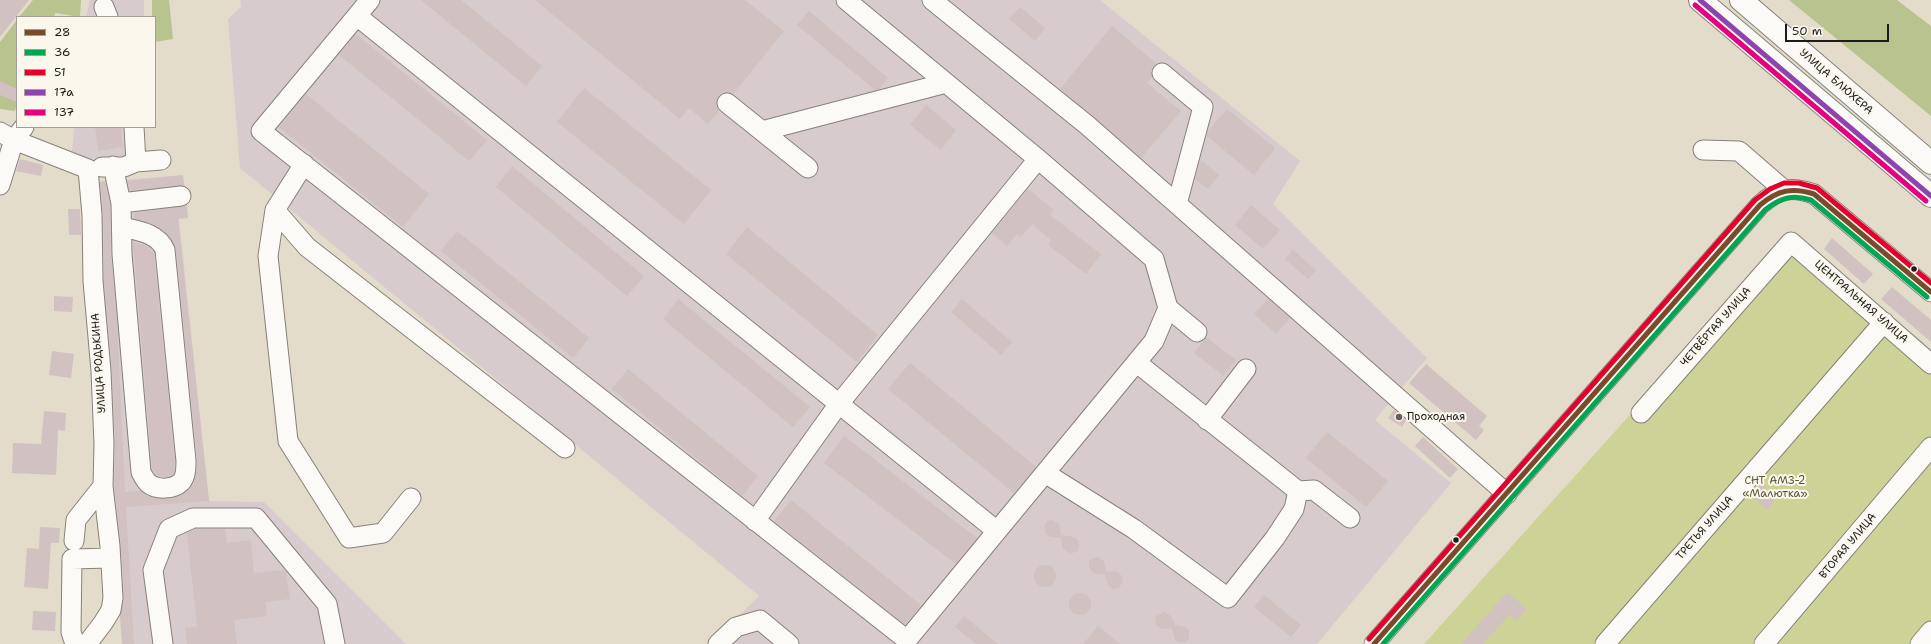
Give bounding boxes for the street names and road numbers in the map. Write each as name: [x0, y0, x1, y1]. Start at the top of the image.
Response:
street label: УЛИЦА БЛЮХЕРА: [1796, 46, 1876, 118]
street label: ЦЕНТРАЛЬНАЯ УЛИЦА: [1811, 258, 1911, 346]
street label: ЧЕТВЁРТАЯ УЛИЦА: [1678, 285, 1754, 369]
street label: УЛИЦА РОДЬКИНА: [89, 312, 109, 414]
street label: ТРЕТЬЯ УЛИЦА: [1674, 493, 1736, 563]
street label: ВТОРАЯ УЛИЦА: [1817, 510, 1879, 582]

